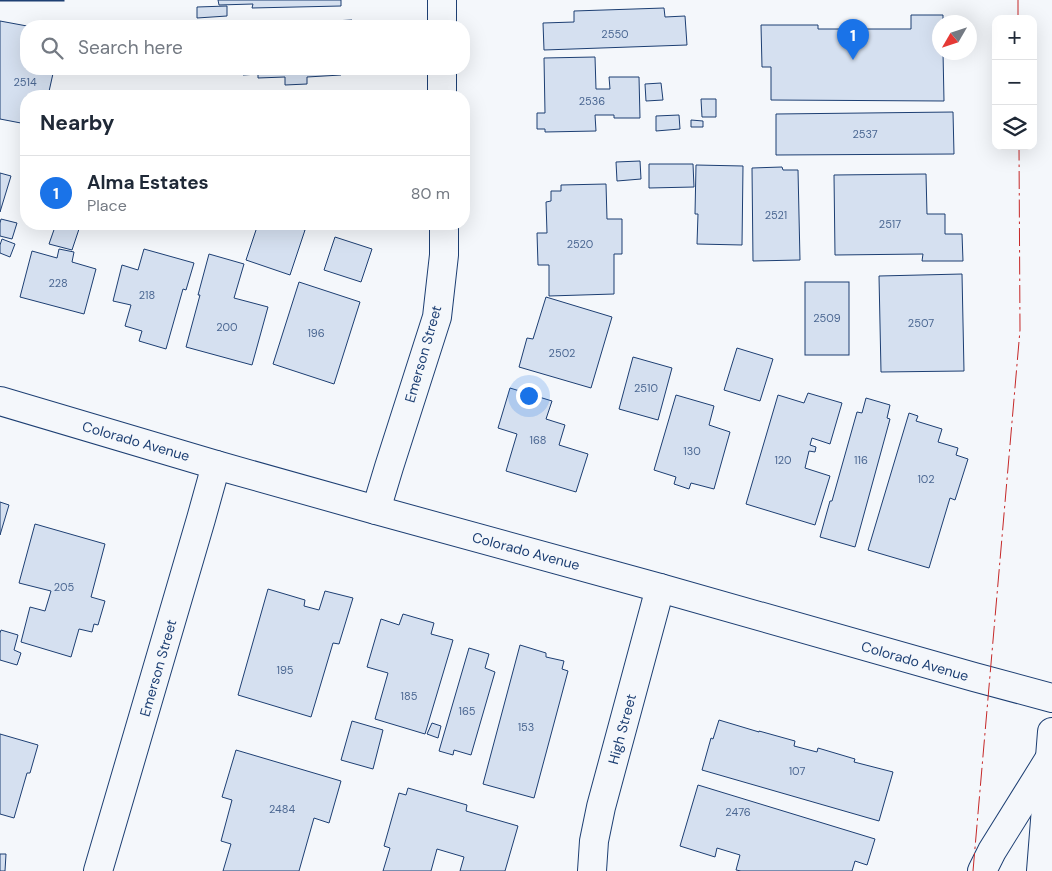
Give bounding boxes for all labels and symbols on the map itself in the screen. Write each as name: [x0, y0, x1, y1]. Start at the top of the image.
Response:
north arrow: [932, 15, 977, 60]
pin: 1: [837, 19, 869, 60]
house number: 2550: [601, 27, 629, 41]
house number: 2514: [13, 75, 37, 89]
house number: 2536: [579, 94, 605, 108]
house number: 2537: [852, 127, 878, 141]
house number: 2521: [765, 208, 787, 222]
house number: 2517: [879, 217, 901, 231]
house number: 2520: [567, 237, 593, 251]
house number: 228: [48, 276, 68, 290]
house number: 218: [139, 288, 155, 302]
street label: Emerson Street: [401, 303, 445, 405]
house number: 2509: [813, 311, 841, 325]
house number: 2507: [908, 316, 934, 330]
house number: 200: [216, 320, 238, 334]
house number: 196: [307, 326, 325, 340]
house number: 2502: [549, 346, 575, 360]
house number: 2510: [634, 381, 658, 395]
your location: [516, 383, 542, 409]
street label: Colorado Avenue: [80, 417, 192, 465]
house number: 168: [529, 433, 547, 447]
house number: 130: [683, 444, 701, 458]
house number: 120: [774, 453, 792, 467]
house number: 116: [854, 453, 868, 467]
house number: 102: [917, 472, 935, 486]
street label: Colorado Avenue: [470, 528, 582, 574]
house number: 205: [54, 580, 75, 594]
street label: Emerson Street: [136, 617, 180, 719]
street label: Colorado Avenue: [859, 637, 971, 685]
house number: 195: [276, 663, 294, 677]
house number: 185: [401, 689, 418, 703]
street label: High Street: [604, 692, 640, 766]
house number: 165: [459, 704, 476, 718]
house number: 153: [518, 720, 534, 734]
house number: 107: [789, 764, 805, 778]
house number: 2484: [269, 802, 295, 816]
house number: 2476: [725, 805, 751, 819]

